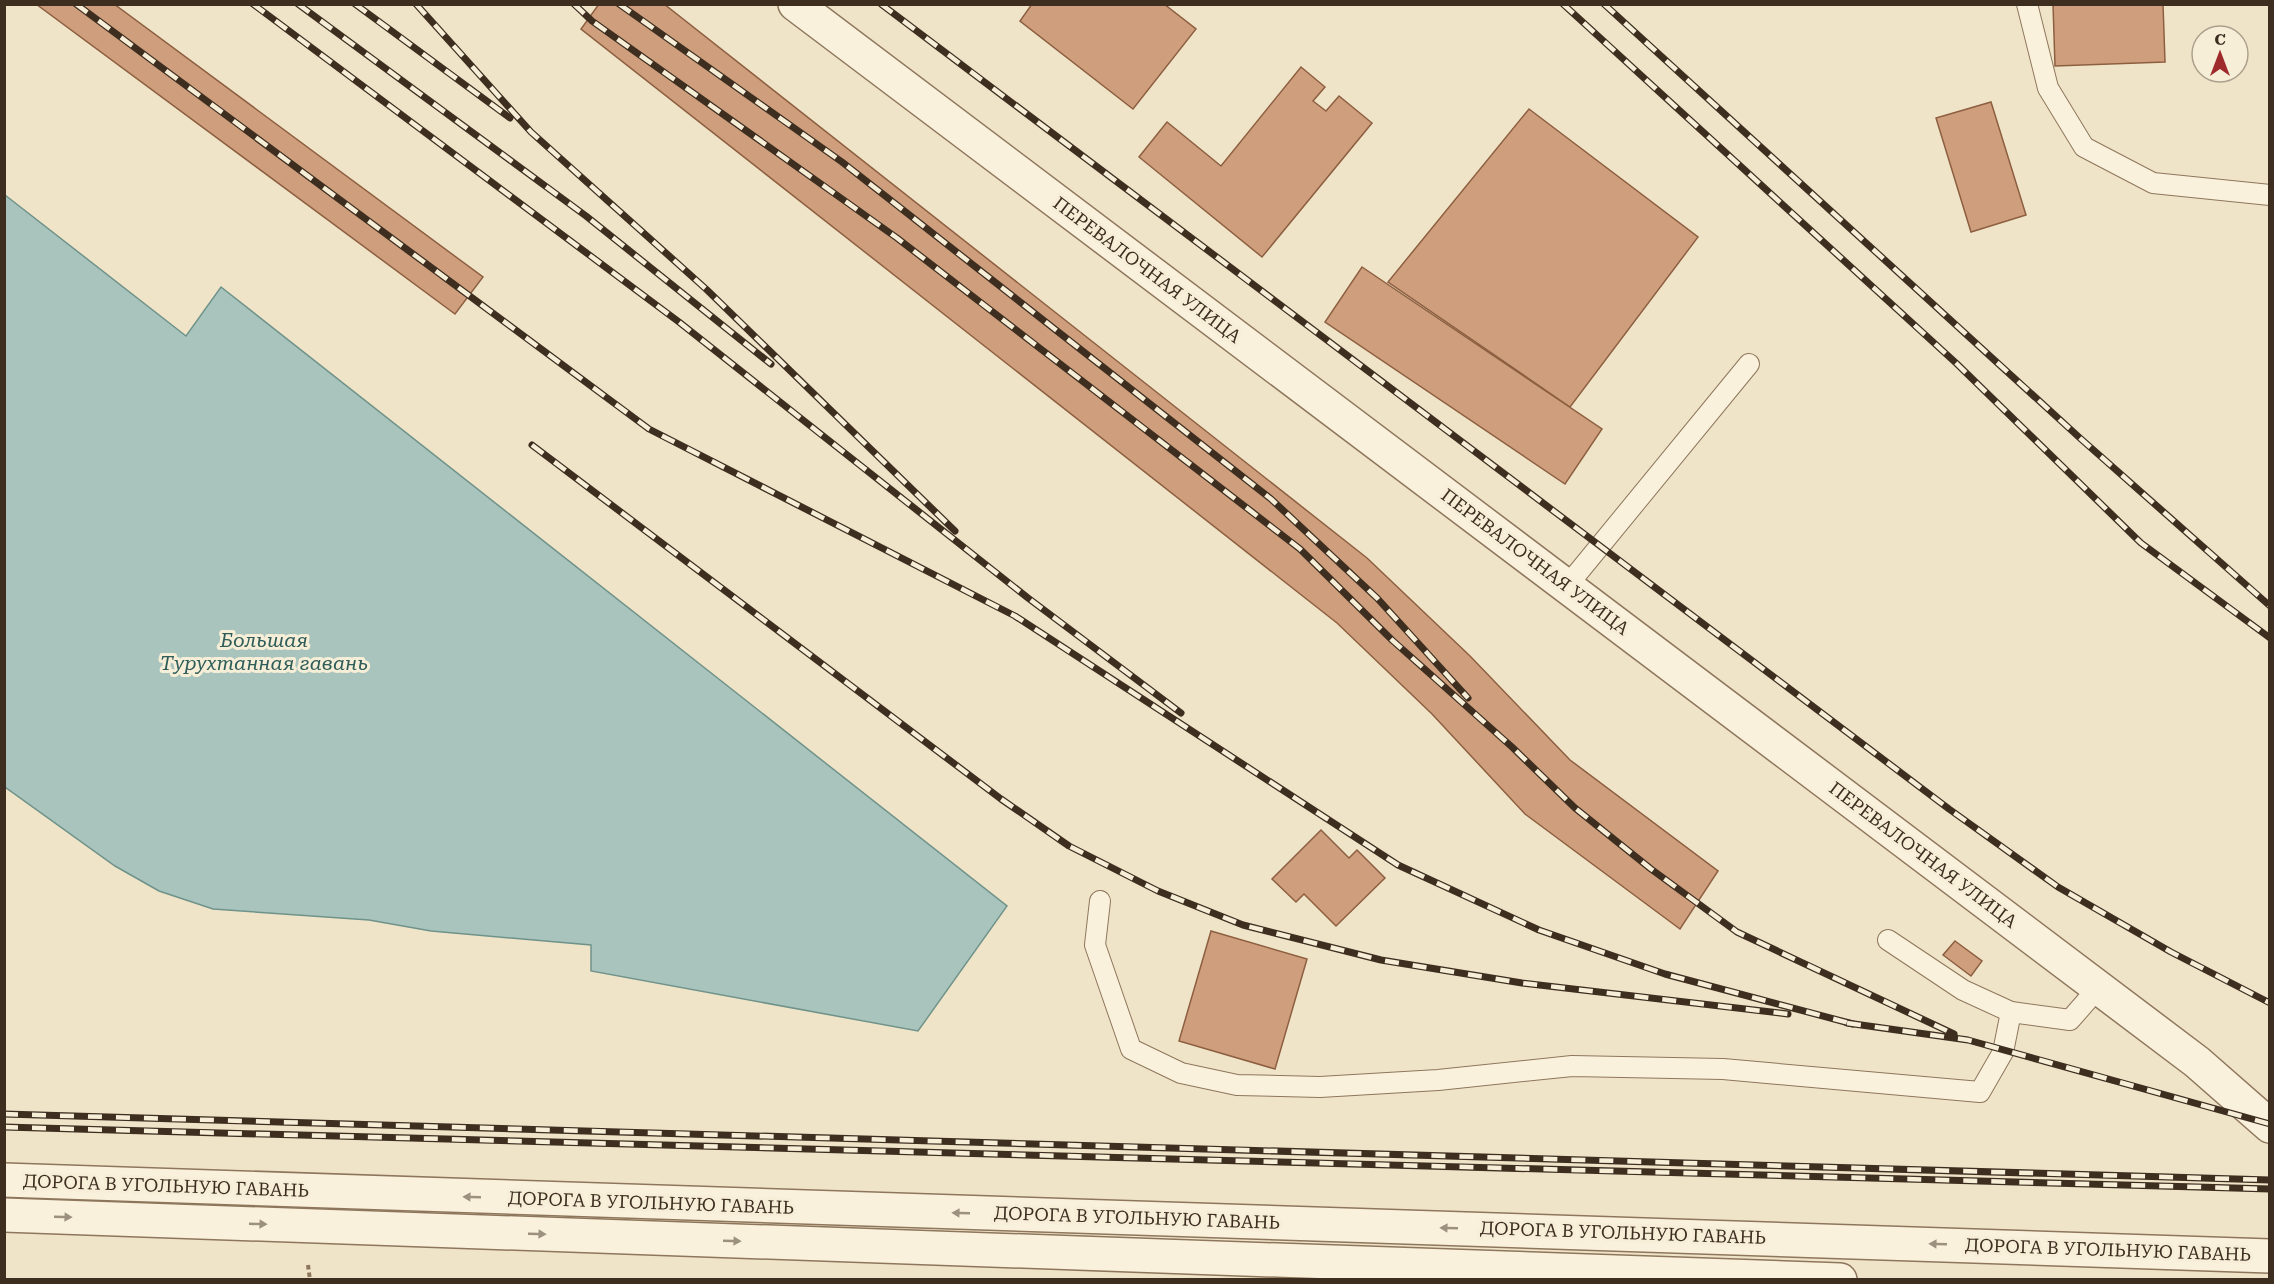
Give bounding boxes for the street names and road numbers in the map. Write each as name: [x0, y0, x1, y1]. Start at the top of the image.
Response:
street label: ПЕРЕВАЛОЧНАЯ УЛИЦА: [1049, 192, 1246, 347]
street label: ПЕРЕВАЛОЧНАЯ УЛИЦА: [1437, 484, 1634, 639]
street label: ПЕРЕВАЛОЧНАЯ УЛИЦА: [1825, 777, 2022, 932]
street label: ДОРОГА В УГОЛЬНУЮ ГАВАНЬ: [23, 1170, 309, 1201]
street label: ДОРОГА В УГОЛЬНУЮ ГАВАНЬ: [508, 1187, 794, 1218]
street label: ДОРОГА В УГОЛЬНУЮ ГАВАНЬ: [994, 1202, 1280, 1233]
street label: ДОРОГА В УГОЛЬНУЮ ГАВАНЬ: [1480, 1217, 1766, 1248]
street label: ДОРОГА В УГОЛЬНУЮ ГАВАНЬ: [1965, 1234, 2251, 1265]

